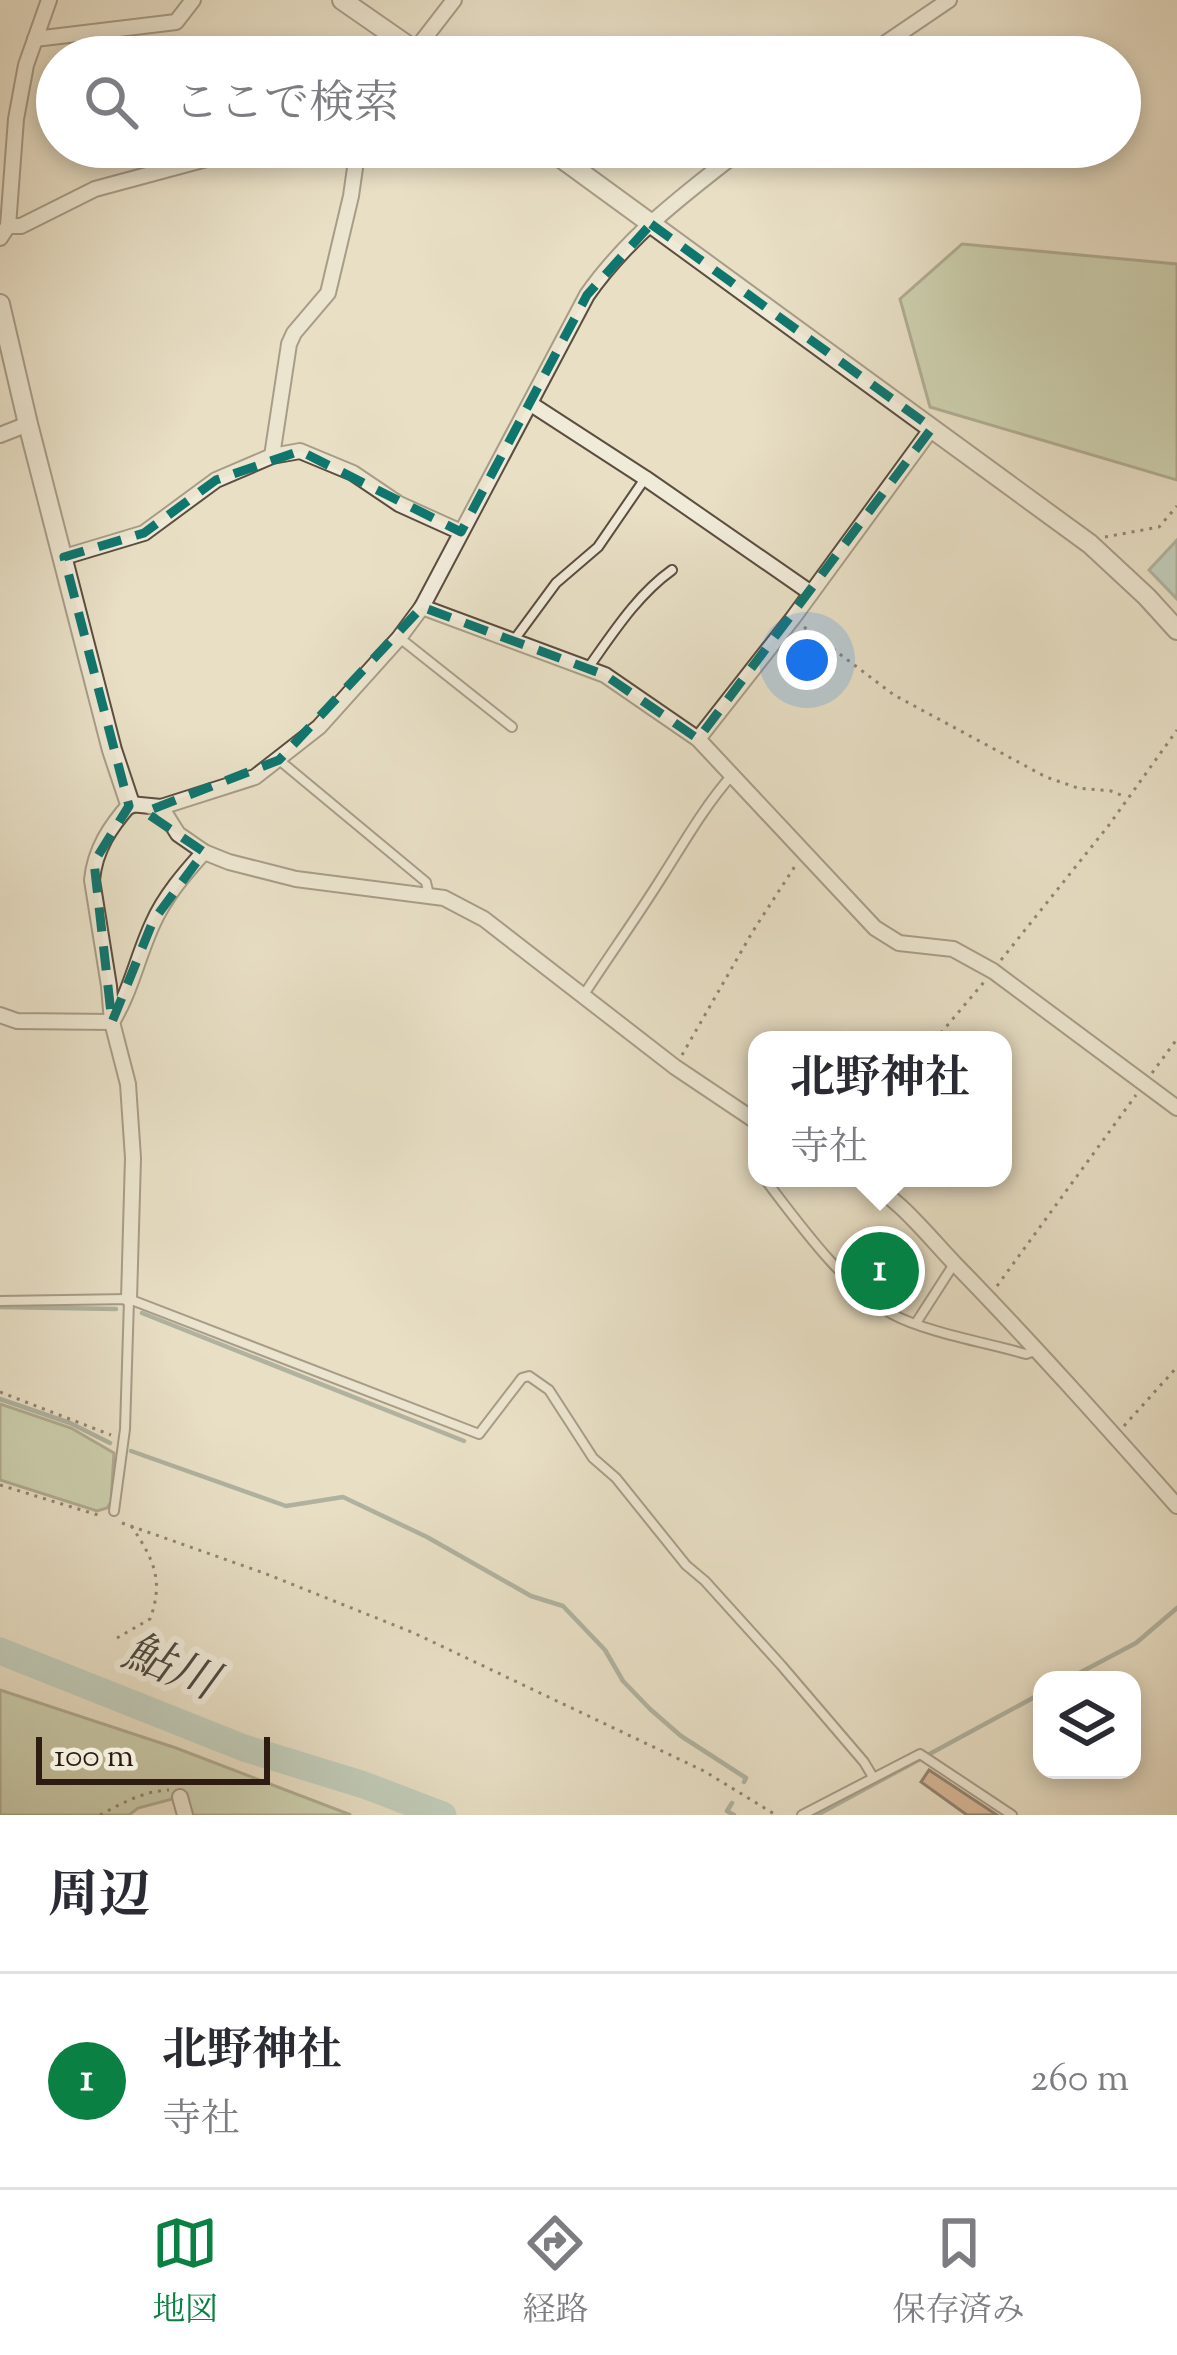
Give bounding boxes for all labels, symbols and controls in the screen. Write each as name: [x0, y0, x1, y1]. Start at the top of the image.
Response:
search box: [36, 36, 1141, 168]
icon: search: [78, 69, 144, 135]
text: ここで検索: [174, 74, 399, 139]
your location: [777, 630, 837, 690]
popup: [748, 1031, 1012, 1187]
text: 北野神社: [790, 1049, 970, 1114]
text: 寺社: [790, 1122, 868, 1178]
pin: 1: [841, 1226, 919, 1316]
water label: 鮎川: [112, 1620, 231, 1722]
map controls: [1033, 1671, 1141, 1779]
button: layers: [1033, 1671, 1141, 1779]
scale bar: [36, 1731, 270, 1784]
text: 100 m: [54, 1734, 134, 1782]
text: 周辺: [48, 1862, 150, 1935]
text: 北野神社: [162, 2021, 342, 2086]
text: 1: [80, 2053, 94, 2109]
text: 260 m: [1030, 2053, 1129, 2109]
text: 寺社: [162, 2094, 240, 2150]
tab: 地図: [152, 2210, 218, 2336]
tab: 経路: [522, 2210, 588, 2336]
tab: 保存済み: [893, 2210, 1025, 2336]

